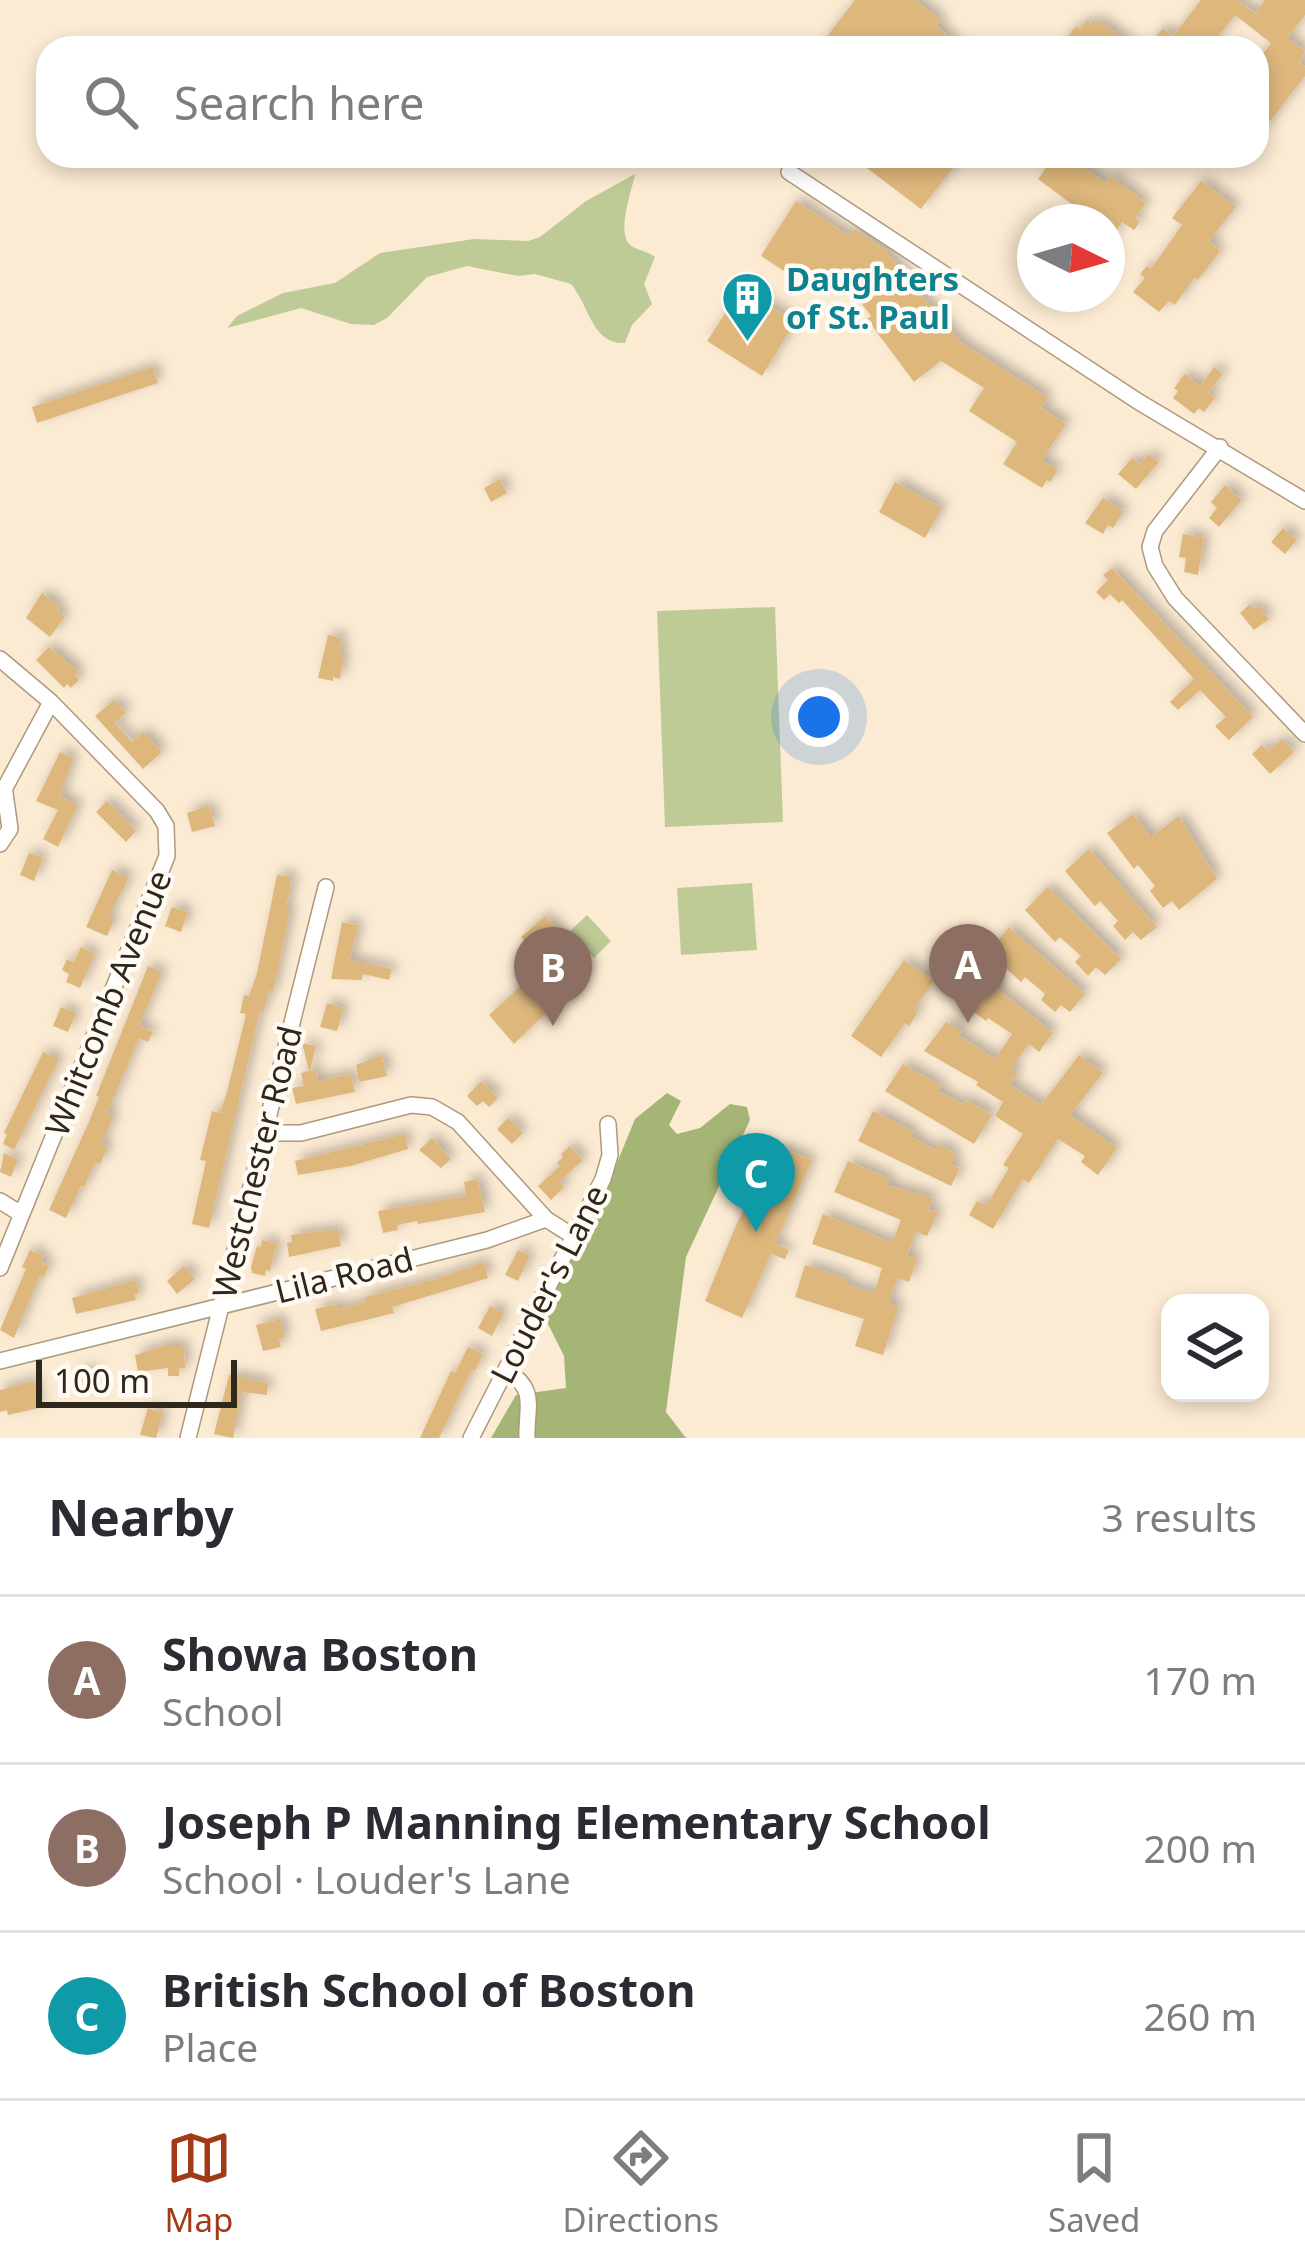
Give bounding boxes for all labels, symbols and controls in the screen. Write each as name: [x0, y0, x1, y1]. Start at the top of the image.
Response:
search box: [36, 36, 1269, 168]
icon: search: [78, 69, 144, 135]
text: Search here: [174, 72, 424, 133]
north arrow: [1017, 204, 1125, 312]
place label: Daughters of St. Paul: [786, 256, 959, 339]
building icon: Daughters of St. Paul: [719, 270, 775, 344]
your location: [789, 687, 849, 747]
street label: Whitcomb Avenue: [34, 863, 181, 1142]
pin: A: [929, 924, 1007, 1023]
pin: B: [514, 927, 592, 1026]
street label: Westchester Road: [201, 1021, 312, 1303]
pin: C: [717, 1133, 795, 1232]
street label: Louder's Lane: [479, 1177, 618, 1391]
street label: Lila Road: [270, 1236, 418, 1313]
map controls: [1161, 1294, 1269, 1402]
button: layers: [1161, 1294, 1269, 1402]
scale bar: [36, 1354, 237, 1407]
text: 100 m: [54, 1358, 150, 1403]
text: Nearby: [48, 1481, 234, 1551]
text: 3 results: [1102, 1490, 1257, 1543]
text: Showa Boston: [162, 1623, 478, 1684]
text: A: [74, 1653, 101, 1706]
text: 170 m: [1143, 1653, 1257, 1706]
text: School: [162, 1684, 284, 1737]
text: Joseph P Manning Elementary School: [162, 1791, 991, 1852]
text: B: [74, 1821, 100, 1874]
text: 200 m: [1143, 1821, 1257, 1874]
text: School · Louder's Lane: [162, 1852, 571, 1905]
text: British School of Boston: [162, 1959, 695, 2020]
text: C: [74, 1989, 100, 2042]
text: 260 m: [1143, 1989, 1257, 2042]
text: Place: [162, 2020, 258, 2073]
tab: Map: [165, 2125, 233, 2242]
tab: Directions: [562, 2125, 719, 2242]
tab: Saved: [1048, 2125, 1140, 2242]

